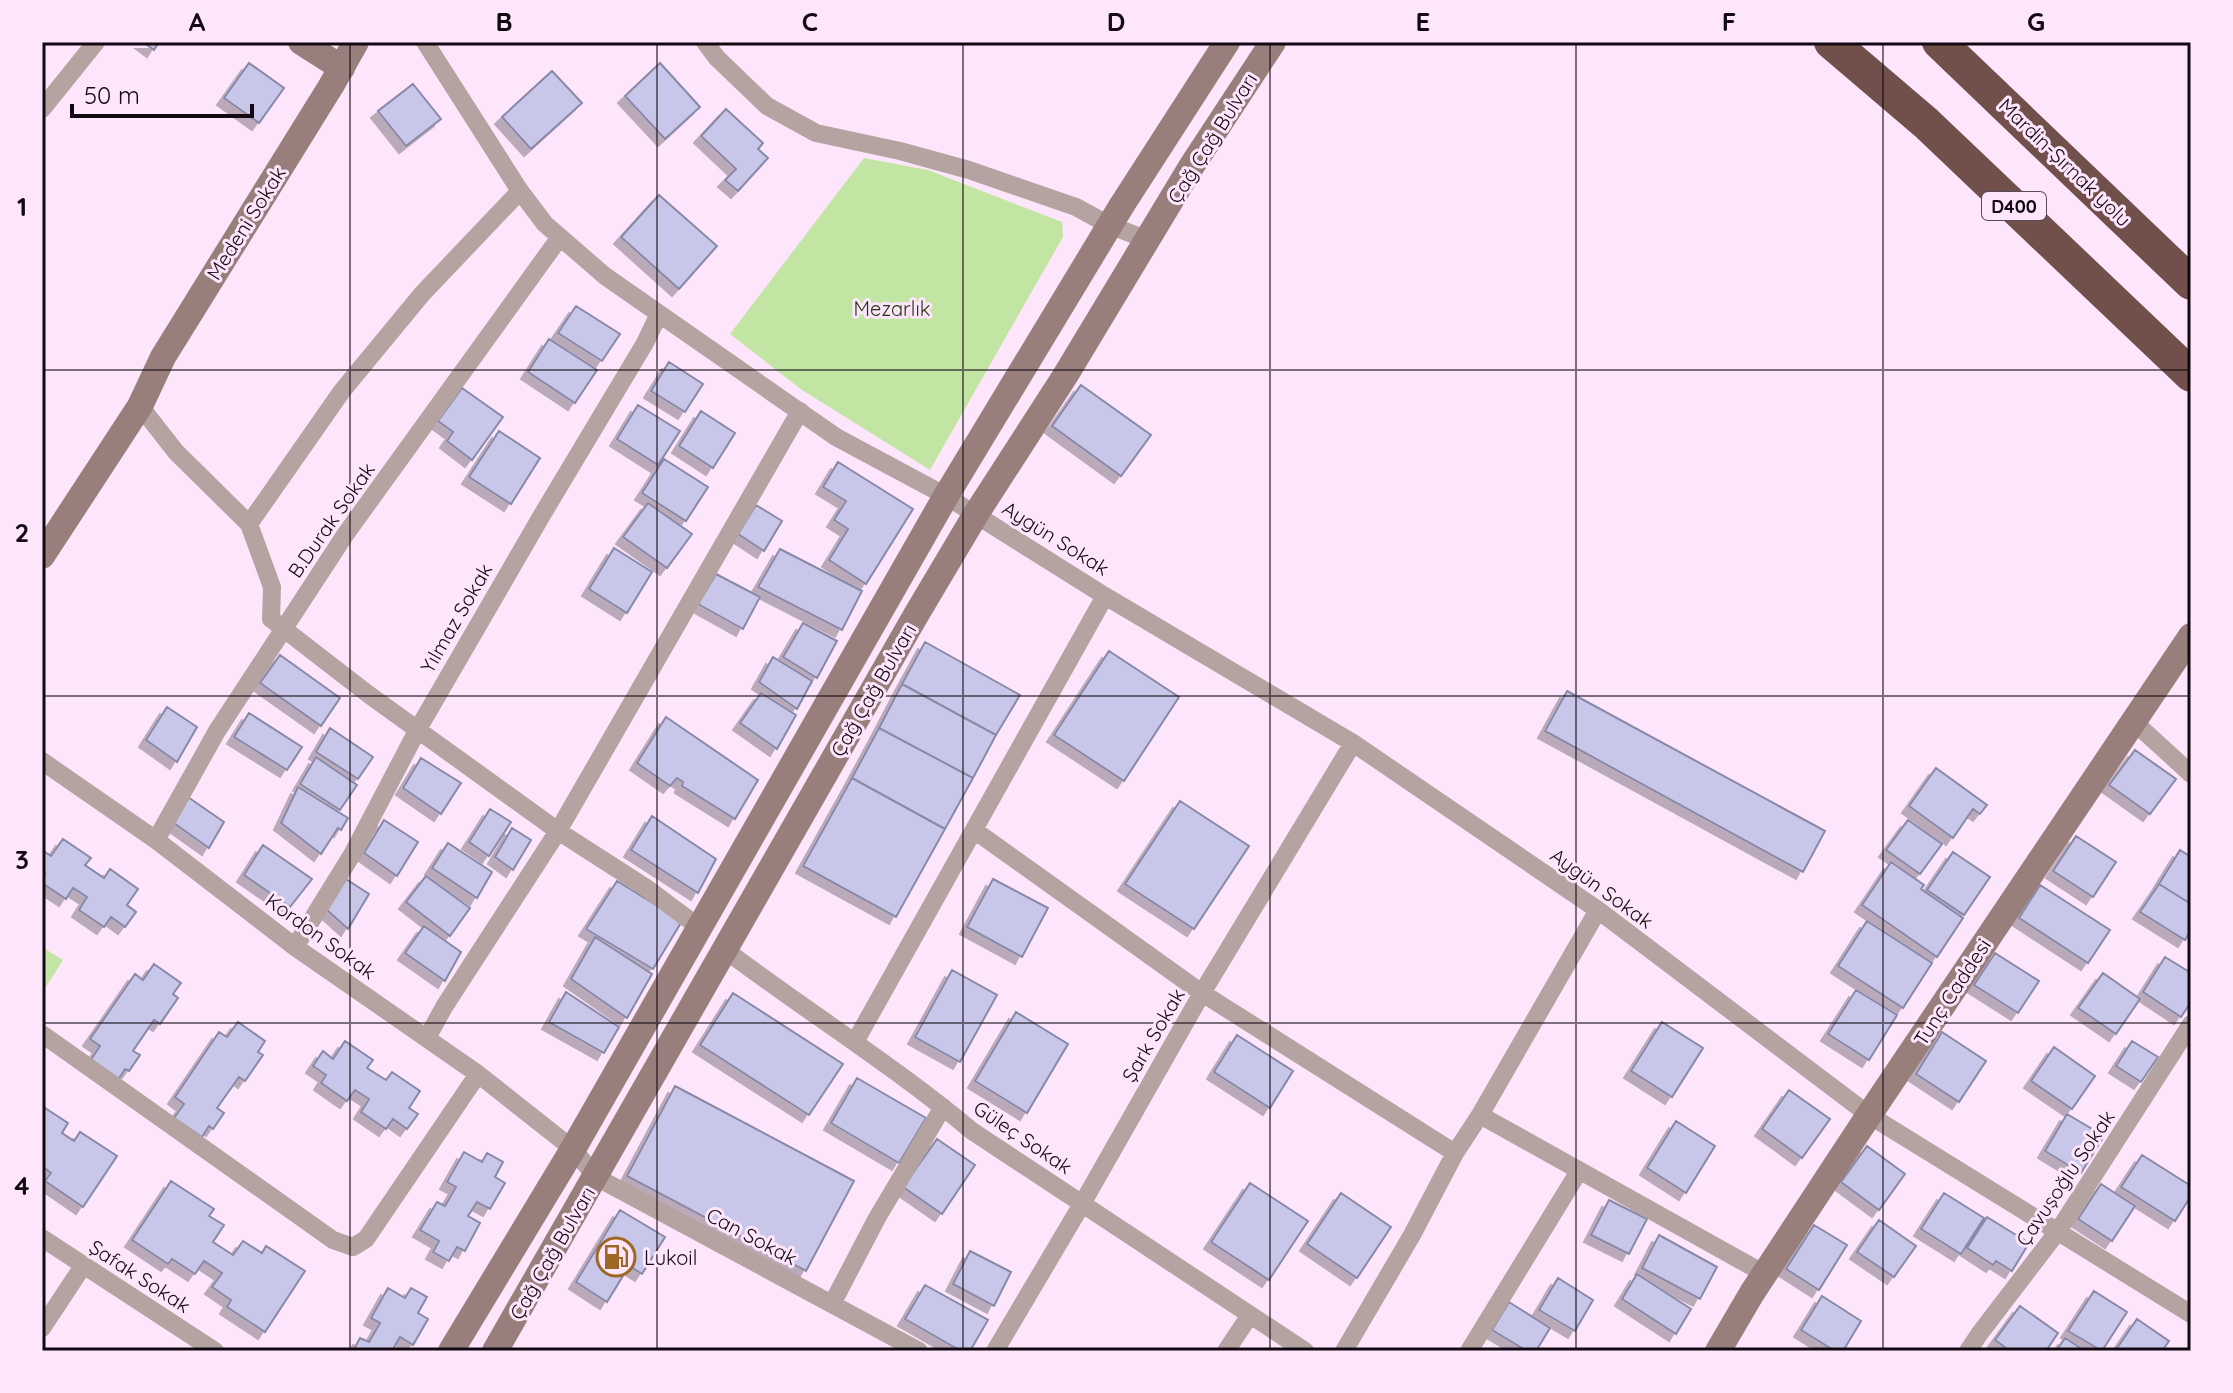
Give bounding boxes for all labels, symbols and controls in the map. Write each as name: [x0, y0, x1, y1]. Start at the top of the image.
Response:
text: A: [189, 5, 206, 38]
text: B: [495, 5, 513, 38]
text: C: [802, 5, 818, 38]
text: D: [1107, 5, 1125, 38]
text: E: [1416, 5, 1430, 38]
text: F: [1722, 5, 1736, 38]
text: G: [2027, 5, 2045, 38]
scale bar: [72, 68, 252, 118]
street label: Çağ Çağ Bulvarı: [1162, 68, 1262, 208]
text: 50 m: [84, 80, 140, 110]
street label: Mardin-Şırnak yolu: [1994, 93, 2136, 231]
street label: Medeni Sokak: [201, 162, 291, 284]
text: 1: [17, 190, 27, 223]
road number: D400: [1982, 192, 2046, 220]
park label: Mezarlık: [854, 296, 930, 321]
street label: B.Durak Sokak: [282, 458, 380, 582]
street label: Aygün Sokak: [998, 495, 1114, 581]
text: 2: [15, 516, 29, 549]
street label: Yılmaz Sokak: [415, 559, 497, 677]
street label: Çağ Çağ Bulvarı: [825, 619, 921, 761]
street label: Aygün Sokak: [1546, 842, 1658, 934]
text: 3: [15, 843, 29, 876]
street label: Kordon Sokak: [261, 888, 381, 984]
street label: Tunç Caddesi: [1908, 934, 1996, 1050]
street label: Şark Sokak: [1116, 984, 1190, 1086]
street label: Güleç Sokak: [969, 1095, 1077, 1179]
street label: Çavuşoğlu Sokak: [2010, 1105, 2120, 1251]
text: 4: [14, 1169, 30, 1202]
street label: Çağ Çağ Bulvarı: [504, 1182, 600, 1324]
street label: Can Sokak: [702, 1202, 802, 1270]
street label: Şafak Sokak: [85, 1234, 195, 1318]
fuel station icon: Lukoil: [595, 1236, 637, 1278]
place label: Lukoil: [644, 1245, 697, 1270]

